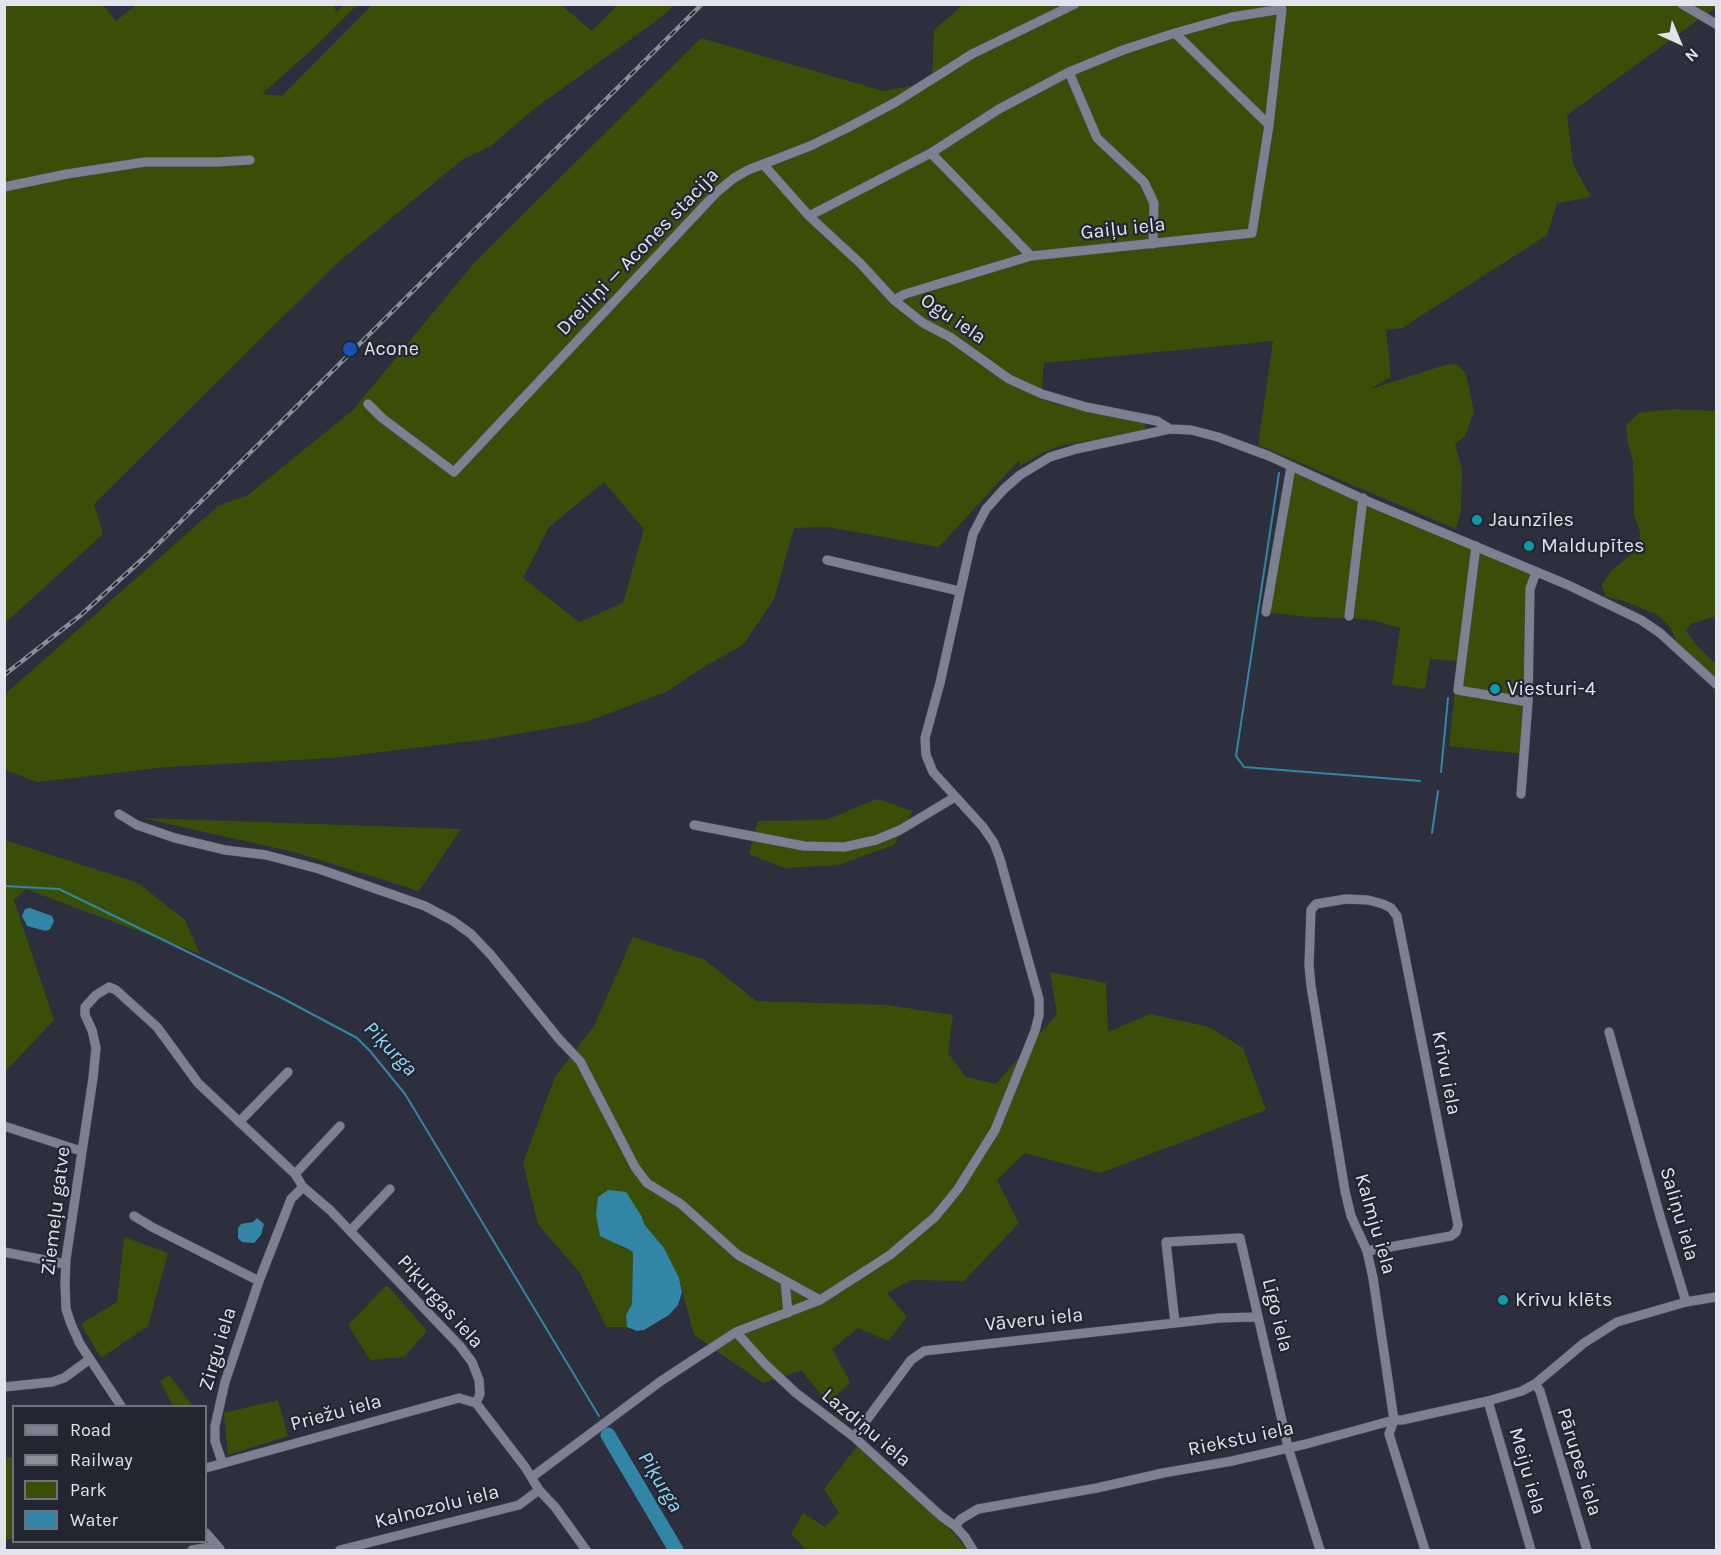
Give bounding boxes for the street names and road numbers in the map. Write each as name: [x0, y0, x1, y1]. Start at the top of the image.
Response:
street label: Dreiliņi — Acones stacija: [552, 163, 724, 341]
street label: Gaiļu iela: [1079, 213, 1167, 245]
street label: Ogu iela: [916, 288, 990, 350]
street label: Krīvu iela: [1426, 1029, 1466, 1117]
street label: Ziemeļu gatve: [36, 1145, 76, 1277]
street label: Saliņu iela: [1654, 1164, 1704, 1264]
street label: Kalmju iela: [1349, 1171, 1401, 1277]
street label: Piķurgas iela: [392, 1250, 488, 1354]
street label: Līgo iela: [1256, 1276, 1298, 1354]
street label: Vāveru iela: [984, 1303, 1084, 1337]
street label: Zirgu iela: [194, 1305, 242, 1393]
street label: Lazdiņu iela: [816, 1384, 916, 1472]
street label: Priežu iela: [288, 1389, 384, 1437]
street label: Pārupes iela: [1551, 1405, 1607, 1519]
street label: Riekstu iela: [1186, 1416, 1296, 1462]
street label: Meiju iela: [1503, 1425, 1551, 1517]
street label: Kalnozolu iela: [372, 1480, 502, 1534]

